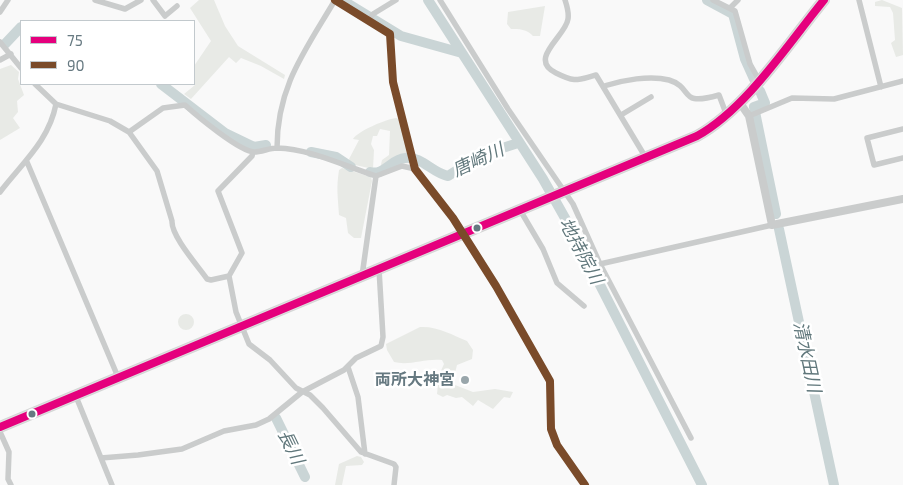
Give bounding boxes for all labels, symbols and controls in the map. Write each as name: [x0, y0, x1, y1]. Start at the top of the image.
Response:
legend: [20, 20, 195, 85]
text: 75: [67, 31, 83, 49]
text: 90: [67, 56, 85, 74]
water label: 唐崎川: [449, 139, 507, 181]
water label: 地持院川: [555, 214, 607, 288]
unlabelled marker: [472, 223, 482, 233]
water label: 清水田川: [789, 320, 825, 394]
place label: 両所大神宮: [375, 370, 455, 390]
marker: 両所大神宮: [459, 374, 471, 386]
unlabelled marker: [27, 409, 37, 419]
water label: 長川: [273, 426, 309, 468]

